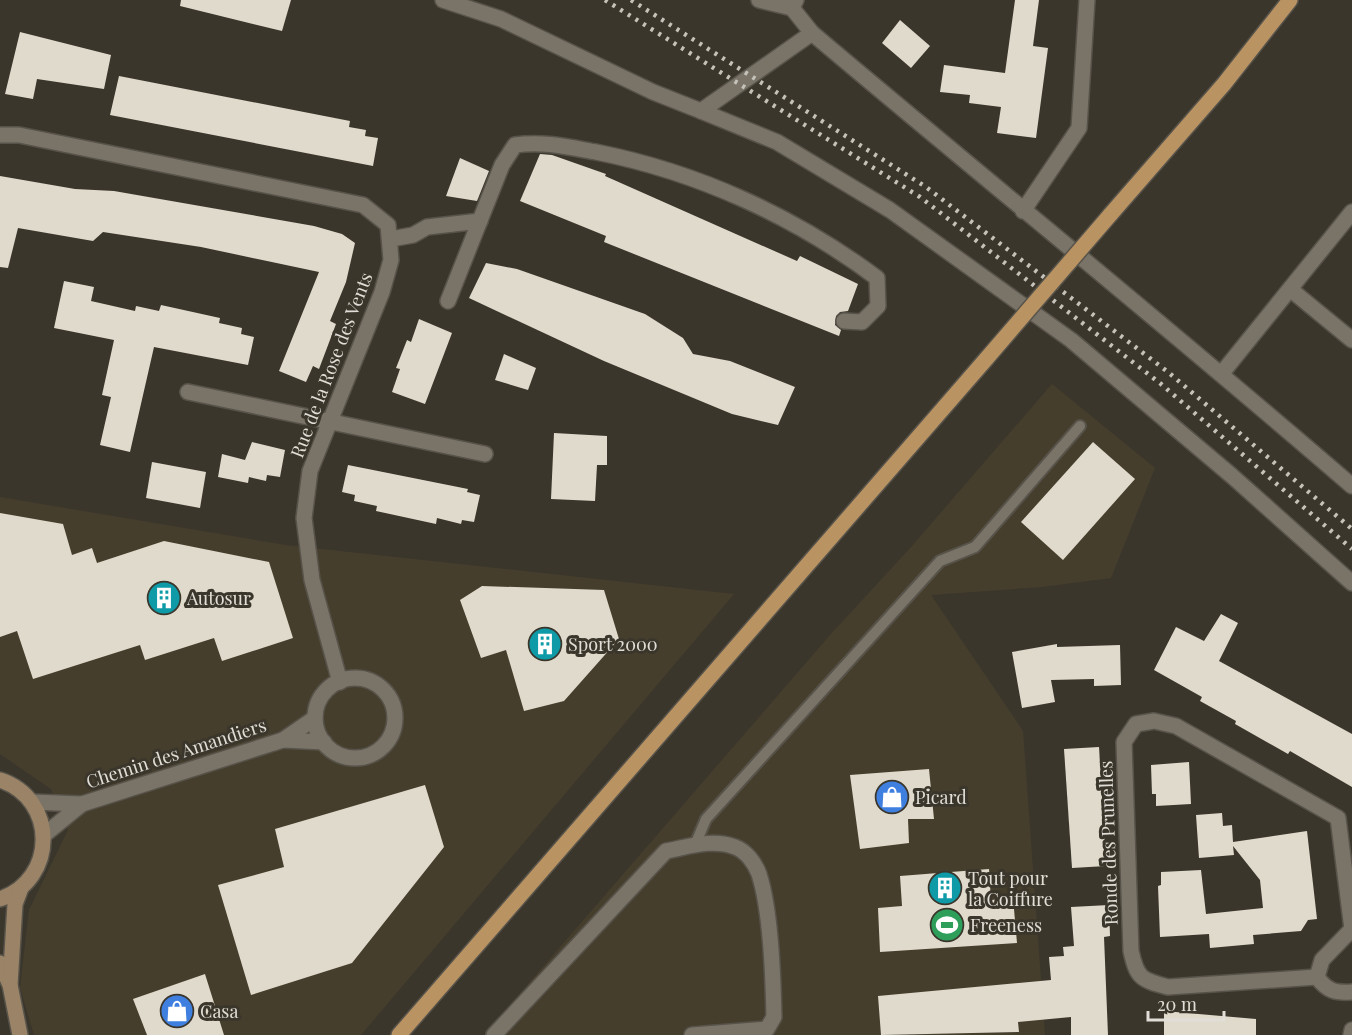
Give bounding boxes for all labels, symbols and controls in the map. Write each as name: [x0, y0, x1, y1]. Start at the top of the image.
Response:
street label: Rue de la Rose des Vents: [285, 269, 377, 461]
building icon: Autosur: [146, 580, 182, 616]
place label: Autosur: [186, 586, 251, 610]
building icon: Sport 2000: [527, 626, 563, 662]
place label: Sport 2000: [568, 632, 658, 656]
street label: Chemin des Amandiers: [83, 713, 269, 793]
street label: Ronde des Prunelles: [1093, 760, 1123, 926]
shop icon: Picard: [874, 779, 910, 815]
place label: Picard: [915, 785, 967, 809]
place label: Tout pour la Coiffure: [968, 866, 1053, 911]
building icon: Tout pour la Coiffure: [927, 870, 963, 906]
sports icon: Freeness: [929, 907, 965, 943]
place label: Freeness: [970, 913, 1042, 937]
scale bar: [1148, 984, 1224, 1022]
text: 20 m: [1157, 992, 1197, 1016]
shop icon: Casa: [159, 993, 195, 1029]
place label: Casa: [200, 999, 238, 1023]

